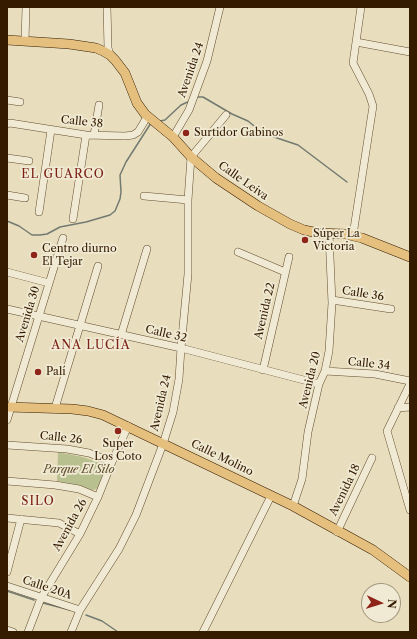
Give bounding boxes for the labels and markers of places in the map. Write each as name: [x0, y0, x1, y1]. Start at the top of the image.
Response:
place label: Surtidor Gabinos: [194, 126, 283, 140]
marker: Surtidor Gabinos: [181, 128, 191, 138]
place label: Súper La Victoria: [313, 227, 360, 253]
marker: Súper La Victoria: [300, 235, 310, 245]
place label: Centro diurno El Tejar: [42, 242, 117, 268]
marker: Centro diurno El Tejar: [29, 250, 39, 260]
place label: Palí: [46, 365, 66, 379]
marker: Palí: [33, 367, 43, 377]
marker: Super Los Coto: [113, 426, 123, 436]
place label: Super Los Coto: [94, 437, 142, 463]

